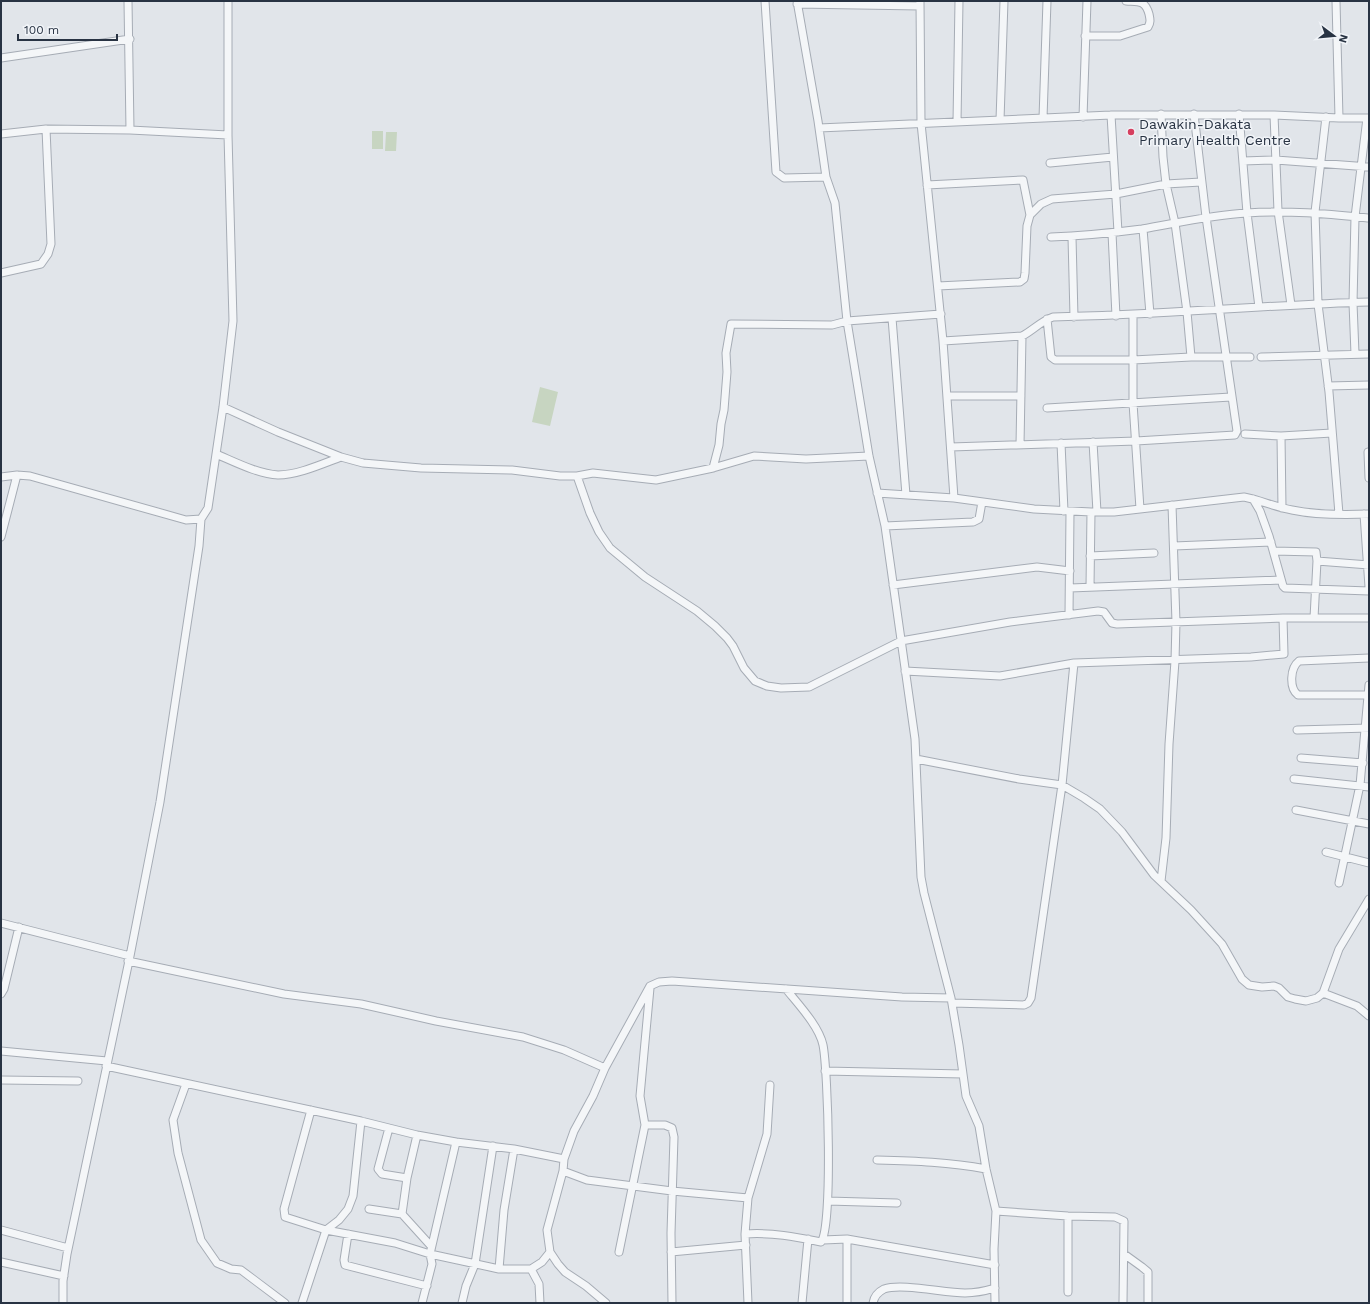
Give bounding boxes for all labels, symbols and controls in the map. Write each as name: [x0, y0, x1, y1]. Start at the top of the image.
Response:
scale bar: [18, 16, 117, 42]
north arrow: [1314, 16, 1354, 56]
text: 100 m: [24, 23, 59, 37]
text: N: [1336, 33, 1351, 44]
place label: Dawakin-Dakata Primary Health Centre: [1139, 116, 1291, 148]
marker: Dawakin-Dakata Primary Health Centre: [1126, 127, 1136, 137]

